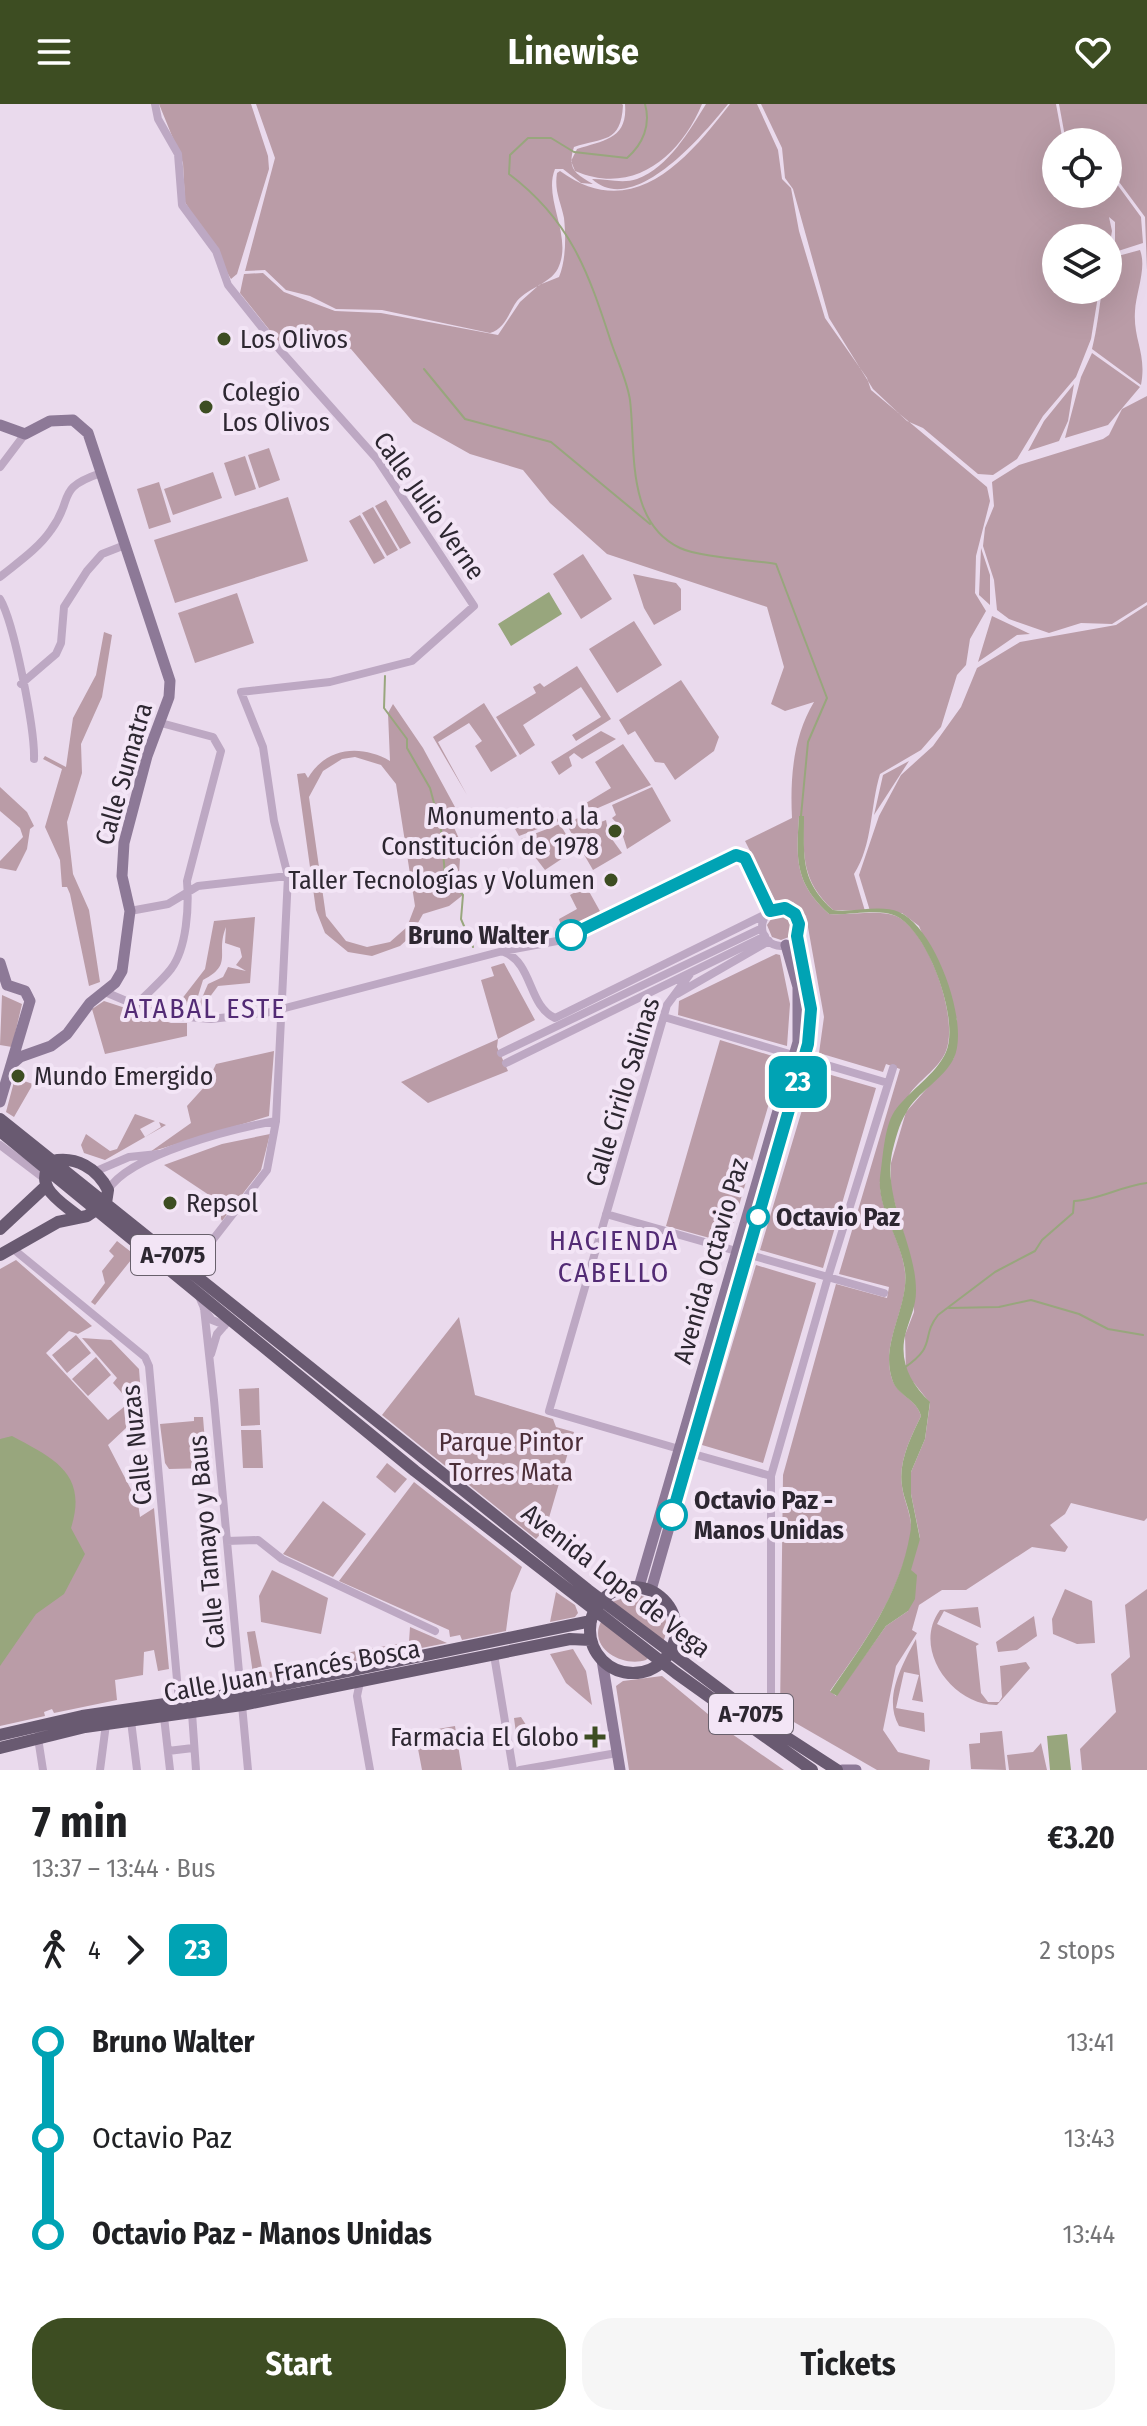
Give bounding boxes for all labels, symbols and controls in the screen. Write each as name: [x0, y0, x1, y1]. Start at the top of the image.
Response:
icon: menu: [32, 30, 76, 74]
text: Linewise: [508, 30, 639, 74]
icon: heart: [1071, 30, 1115, 74]
map controls: [1042, 128, 1122, 304]
button: locate: [1042, 128, 1122, 208]
button: layers: [1042, 224, 1122, 304]
place label: Los Olivos: [240, 324, 348, 355]
marker: Los Olivos: [215, 330, 233, 348]
place label: Colegio Los Olivos: [222, 377, 330, 438]
marker: Colegio Los Olivos: [197, 398, 215, 416]
street label: Calle Julio Verne: [367, 426, 491, 586]
street label: Calle Sumatra: [89, 699, 159, 849]
place label: Monumento a la Constitución de 1978: [381, 801, 599, 862]
marker: Monumento a la Constitución de 1978: [606, 822, 624, 840]
place label: Taller Tecnologías y Volumen: [288, 865, 595, 896]
marker: Taller Tecnologías y Volumen: [602, 871, 620, 889]
place label: Bruno Walter: [408, 920, 549, 951]
marker: Bruno Walter: [556, 920, 586, 950]
district label: ATABAL ESTE: [124, 992, 286, 1025]
street label: Calle Cirilo Salinas: [580, 994, 666, 1190]
line badge: 23: [762, 1056, 834, 1108]
place label: Mundo Emergido: [34, 1061, 213, 1092]
text: 23: [785, 1065, 811, 1098]
marker: Mundo Emergido: [9, 1067, 27, 1085]
street label: Avenida Octavio Paz: [667, 1155, 755, 1367]
place label: Repsol: [186, 1188, 258, 1219]
marker: Repsol: [161, 1194, 179, 1212]
place label: Octavio Paz: [776, 1202, 900, 1233]
marker: Octavio Paz: [747, 1206, 769, 1228]
district label: HACIENDA CABELLO: [549, 1224, 679, 1289]
road number: A-7075: [131, 1235, 215, 1275]
street label: Calle Nuzas: [115, 1383, 159, 1507]
park label: Parque Pintor Torres Mata: [439, 1427, 583, 1488]
street label: Calle Tamayo y Baus: [182, 1434, 232, 1650]
place label: Octavio Paz - Manos Unidas: [694, 1485, 844, 1546]
street label: Avenida Lope de Vega: [515, 1498, 717, 1664]
marker: Octavio Paz - Manos Unidas: [657, 1500, 687, 1530]
street label: Calle Juan Francés Bosca: [161, 1633, 423, 1709]
road number: A-7075: [709, 1694, 793, 1734]
place label: Farmacia El Globo: [390, 1722, 579, 1753]
marker: Farmacia El Globo: [586, 1728, 604, 1746]
text: 7 min: [32, 1796, 128, 1849]
text: €3.20: [1048, 1820, 1115, 1856]
text: 13:37 – 13:44 · Bus: [32, 1853, 215, 1884]
icon: walk: [32, 1928, 76, 1972]
icon: forward: [113, 1928, 157, 1972]
text: 23: [185, 1933, 211, 1966]
text: 4: [88, 1935, 101, 1966]
text: 2 stops: [1040, 1935, 1115, 1966]
text: Bruno Walter: [92, 2024, 255, 2060]
text: 13:41: [1066, 2027, 1115, 2058]
text: Octavio Paz: [92, 2120, 232, 2156]
text: 13:43: [1064, 2123, 1115, 2154]
text: Octavio Paz - Manos Unidas: [92, 2216, 432, 2252]
text: 13:44: [1063, 2219, 1115, 2250]
button: Start: [32, 2318, 566, 2410]
button: Tickets: [582, 2318, 1115, 2410]

